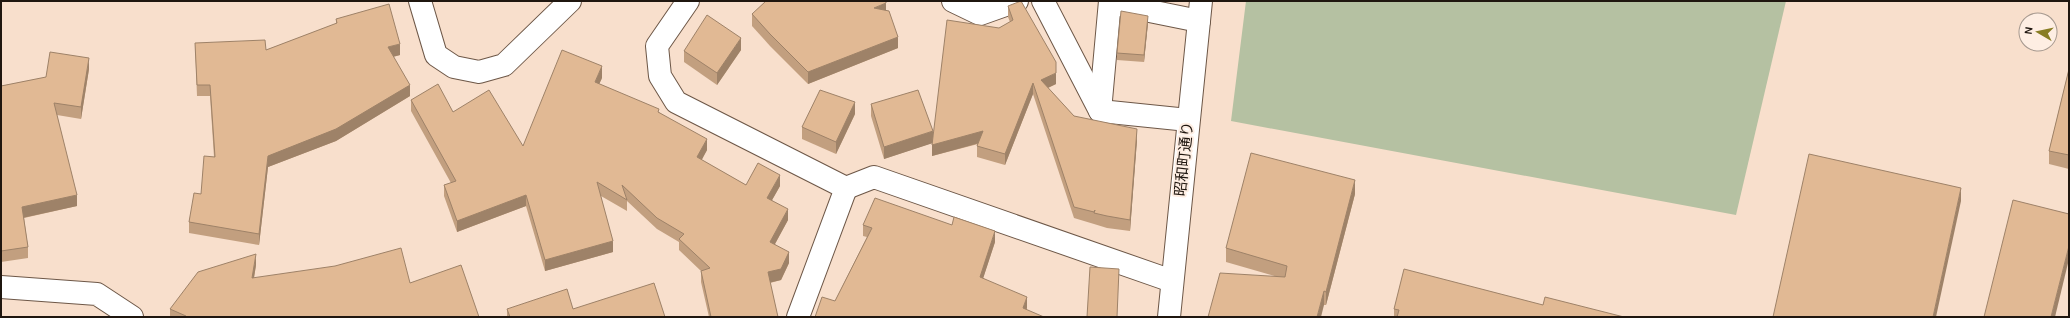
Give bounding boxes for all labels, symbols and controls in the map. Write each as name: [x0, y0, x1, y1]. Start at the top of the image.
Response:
north arrow: [2018, 12, 2058, 52]
text: N: [2022, 26, 2036, 35]
street label: 昭和町通り: [1171, 121, 1197, 197]

